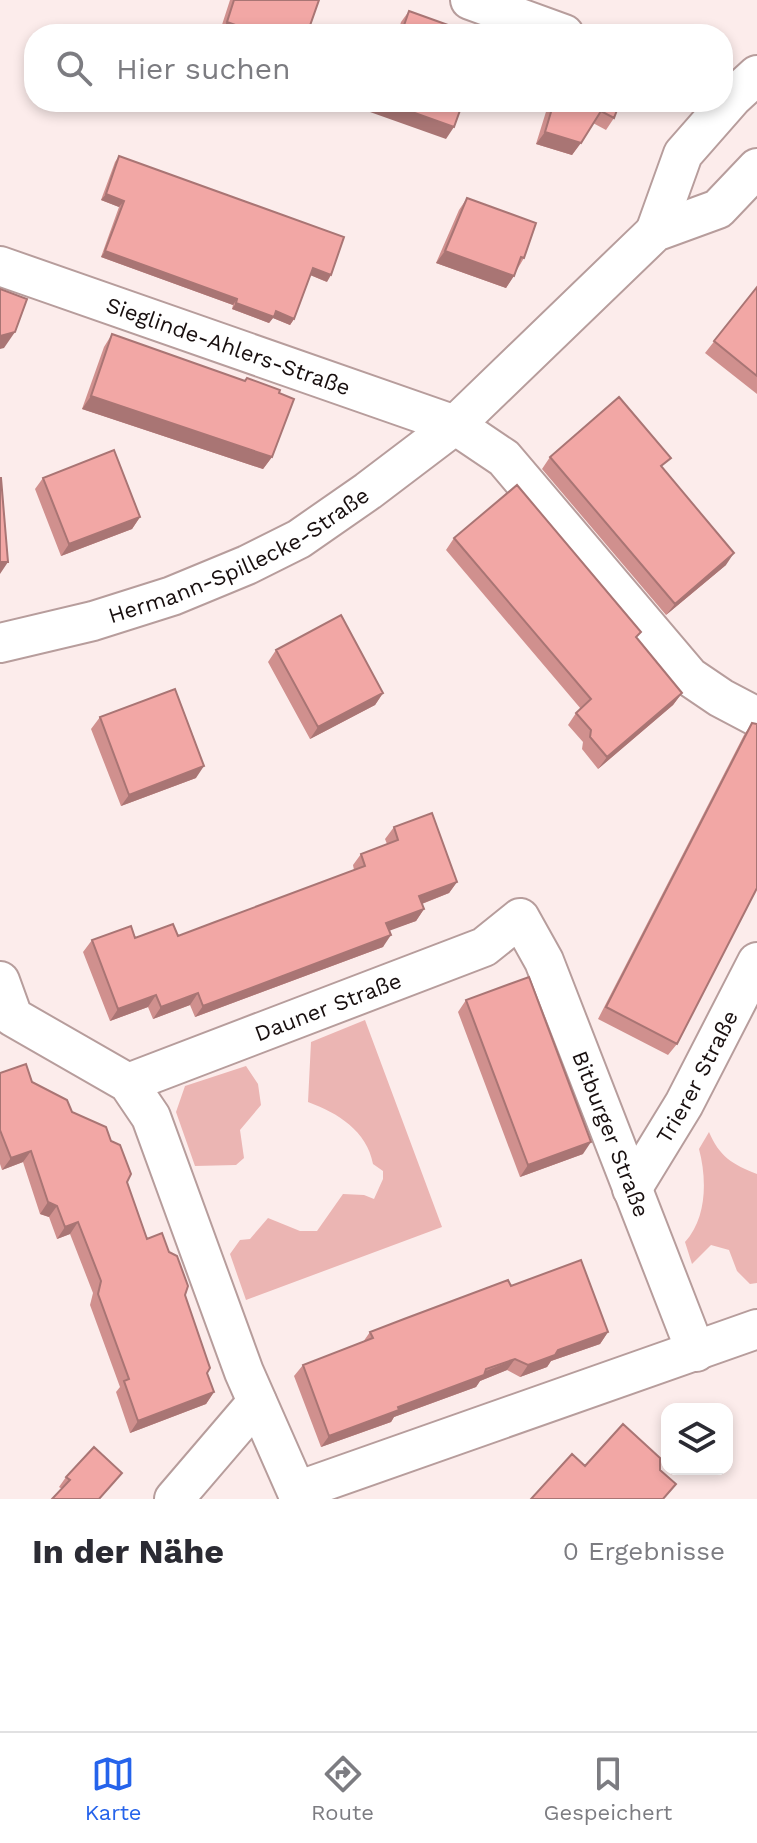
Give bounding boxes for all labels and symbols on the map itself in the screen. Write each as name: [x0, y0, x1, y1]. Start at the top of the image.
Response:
street label: Sieglinde-Ahlers-Straße: [103, 292, 354, 400]
street label: Hermann-Spillecke-Straße: [105, 482, 374, 628]
street label: Dauner Straße: [251, 968, 405, 1046]
street label: Trierer Straße: [651, 1006, 743, 1148]
street label: Bitburger Straße: [567, 1047, 654, 1221]

